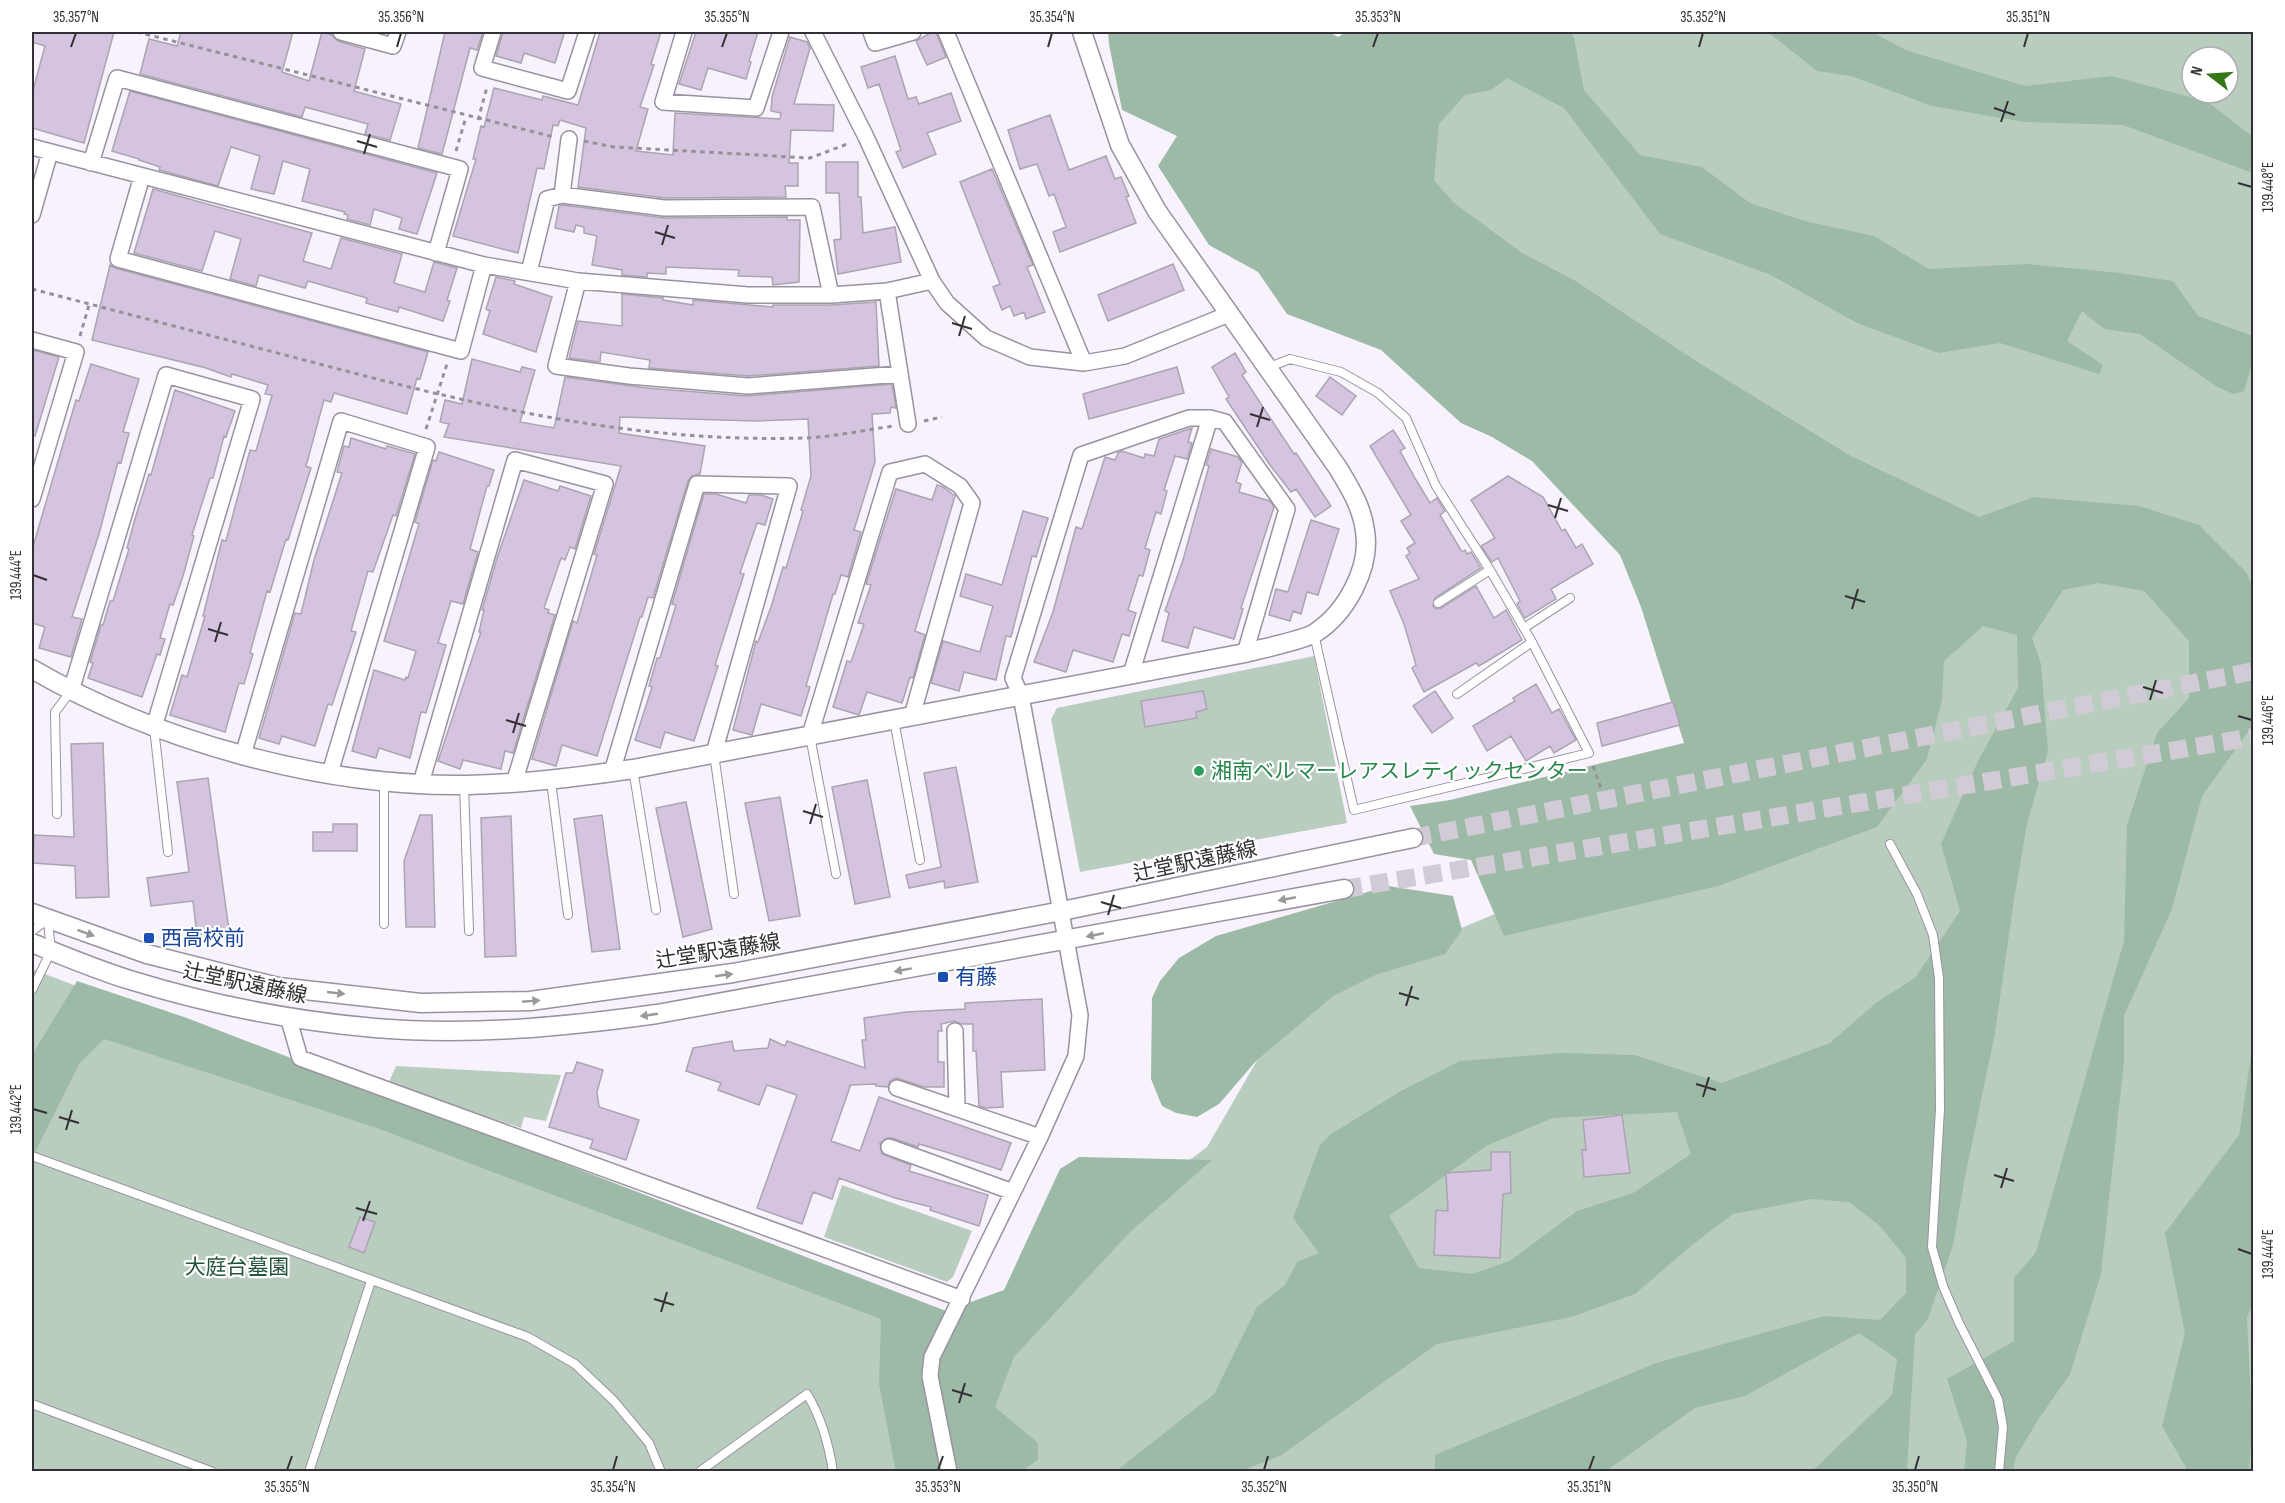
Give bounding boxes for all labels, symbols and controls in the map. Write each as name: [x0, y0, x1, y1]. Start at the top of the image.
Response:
text: 35.357°N: [53, 8, 99, 27]
text: 35.356°N: [378, 8, 424, 27]
text: 35.355°N: [704, 8, 750, 27]
text: 35.354°N: [1029, 8, 1075, 27]
text: 35.353°N: [1355, 8, 1401, 27]
text: 35.352°N: [1680, 8, 1726, 27]
text: 35.351°N: [2006, 8, 2050, 27]
north arrow: [2180, 45, 2240, 105]
text: N: [2187, 64, 2207, 78]
text: 139.448°E: [2259, 162, 2278, 212]
text: 139.444°E: [7, 550, 26, 600]
text: 139.446°E: [2259, 695, 2278, 745]
place label: 湘南ベルマーレアスレティックセンター: [1211, 759, 1588, 784]
marker: 湘南ベルマーレアスレティックセンター: [1192, 764, 1206, 778]
street label: 辻堂駅遠藤線: [1131, 836, 1259, 887]
one-way arrow: [1277, 895, 1296, 904]
place label: 西高校前: [161, 926, 245, 951]
one-way arrow: [77, 928, 95, 938]
street label: 辻堂駅遠藤線: [654, 929, 782, 974]
marker: 西高校前: [142, 931, 156, 945]
one-way arrow: [1086, 931, 1105, 940]
street label: 辻堂駅遠藤線: [181, 958, 309, 1009]
place label: 有藤: [955, 965, 997, 990]
one-way arrow: [894, 966, 913, 975]
one-way arrow: [715, 970, 734, 979]
marker: 有藤: [936, 970, 950, 984]
one-way arrow: [327, 989, 346, 998]
one-way arrow: [521, 996, 540, 1005]
one-way arrow: [640, 1011, 659, 1020]
text: 139.442°E: [7, 1084, 26, 1134]
text: 139.444°E: [2259, 1229, 2278, 1279]
park label: 大庭台墓園: [185, 1255, 290, 1280]
text: 35.355°N: [264, 1478, 310, 1497]
text: 35.354°N: [590, 1478, 636, 1497]
text: 35.353°N: [915, 1478, 961, 1497]
text: 35.352°N: [1241, 1478, 1287, 1497]
text: 35.351°N: [1567, 1478, 1611, 1497]
text: 35.350°N: [1892, 1478, 1938, 1497]

